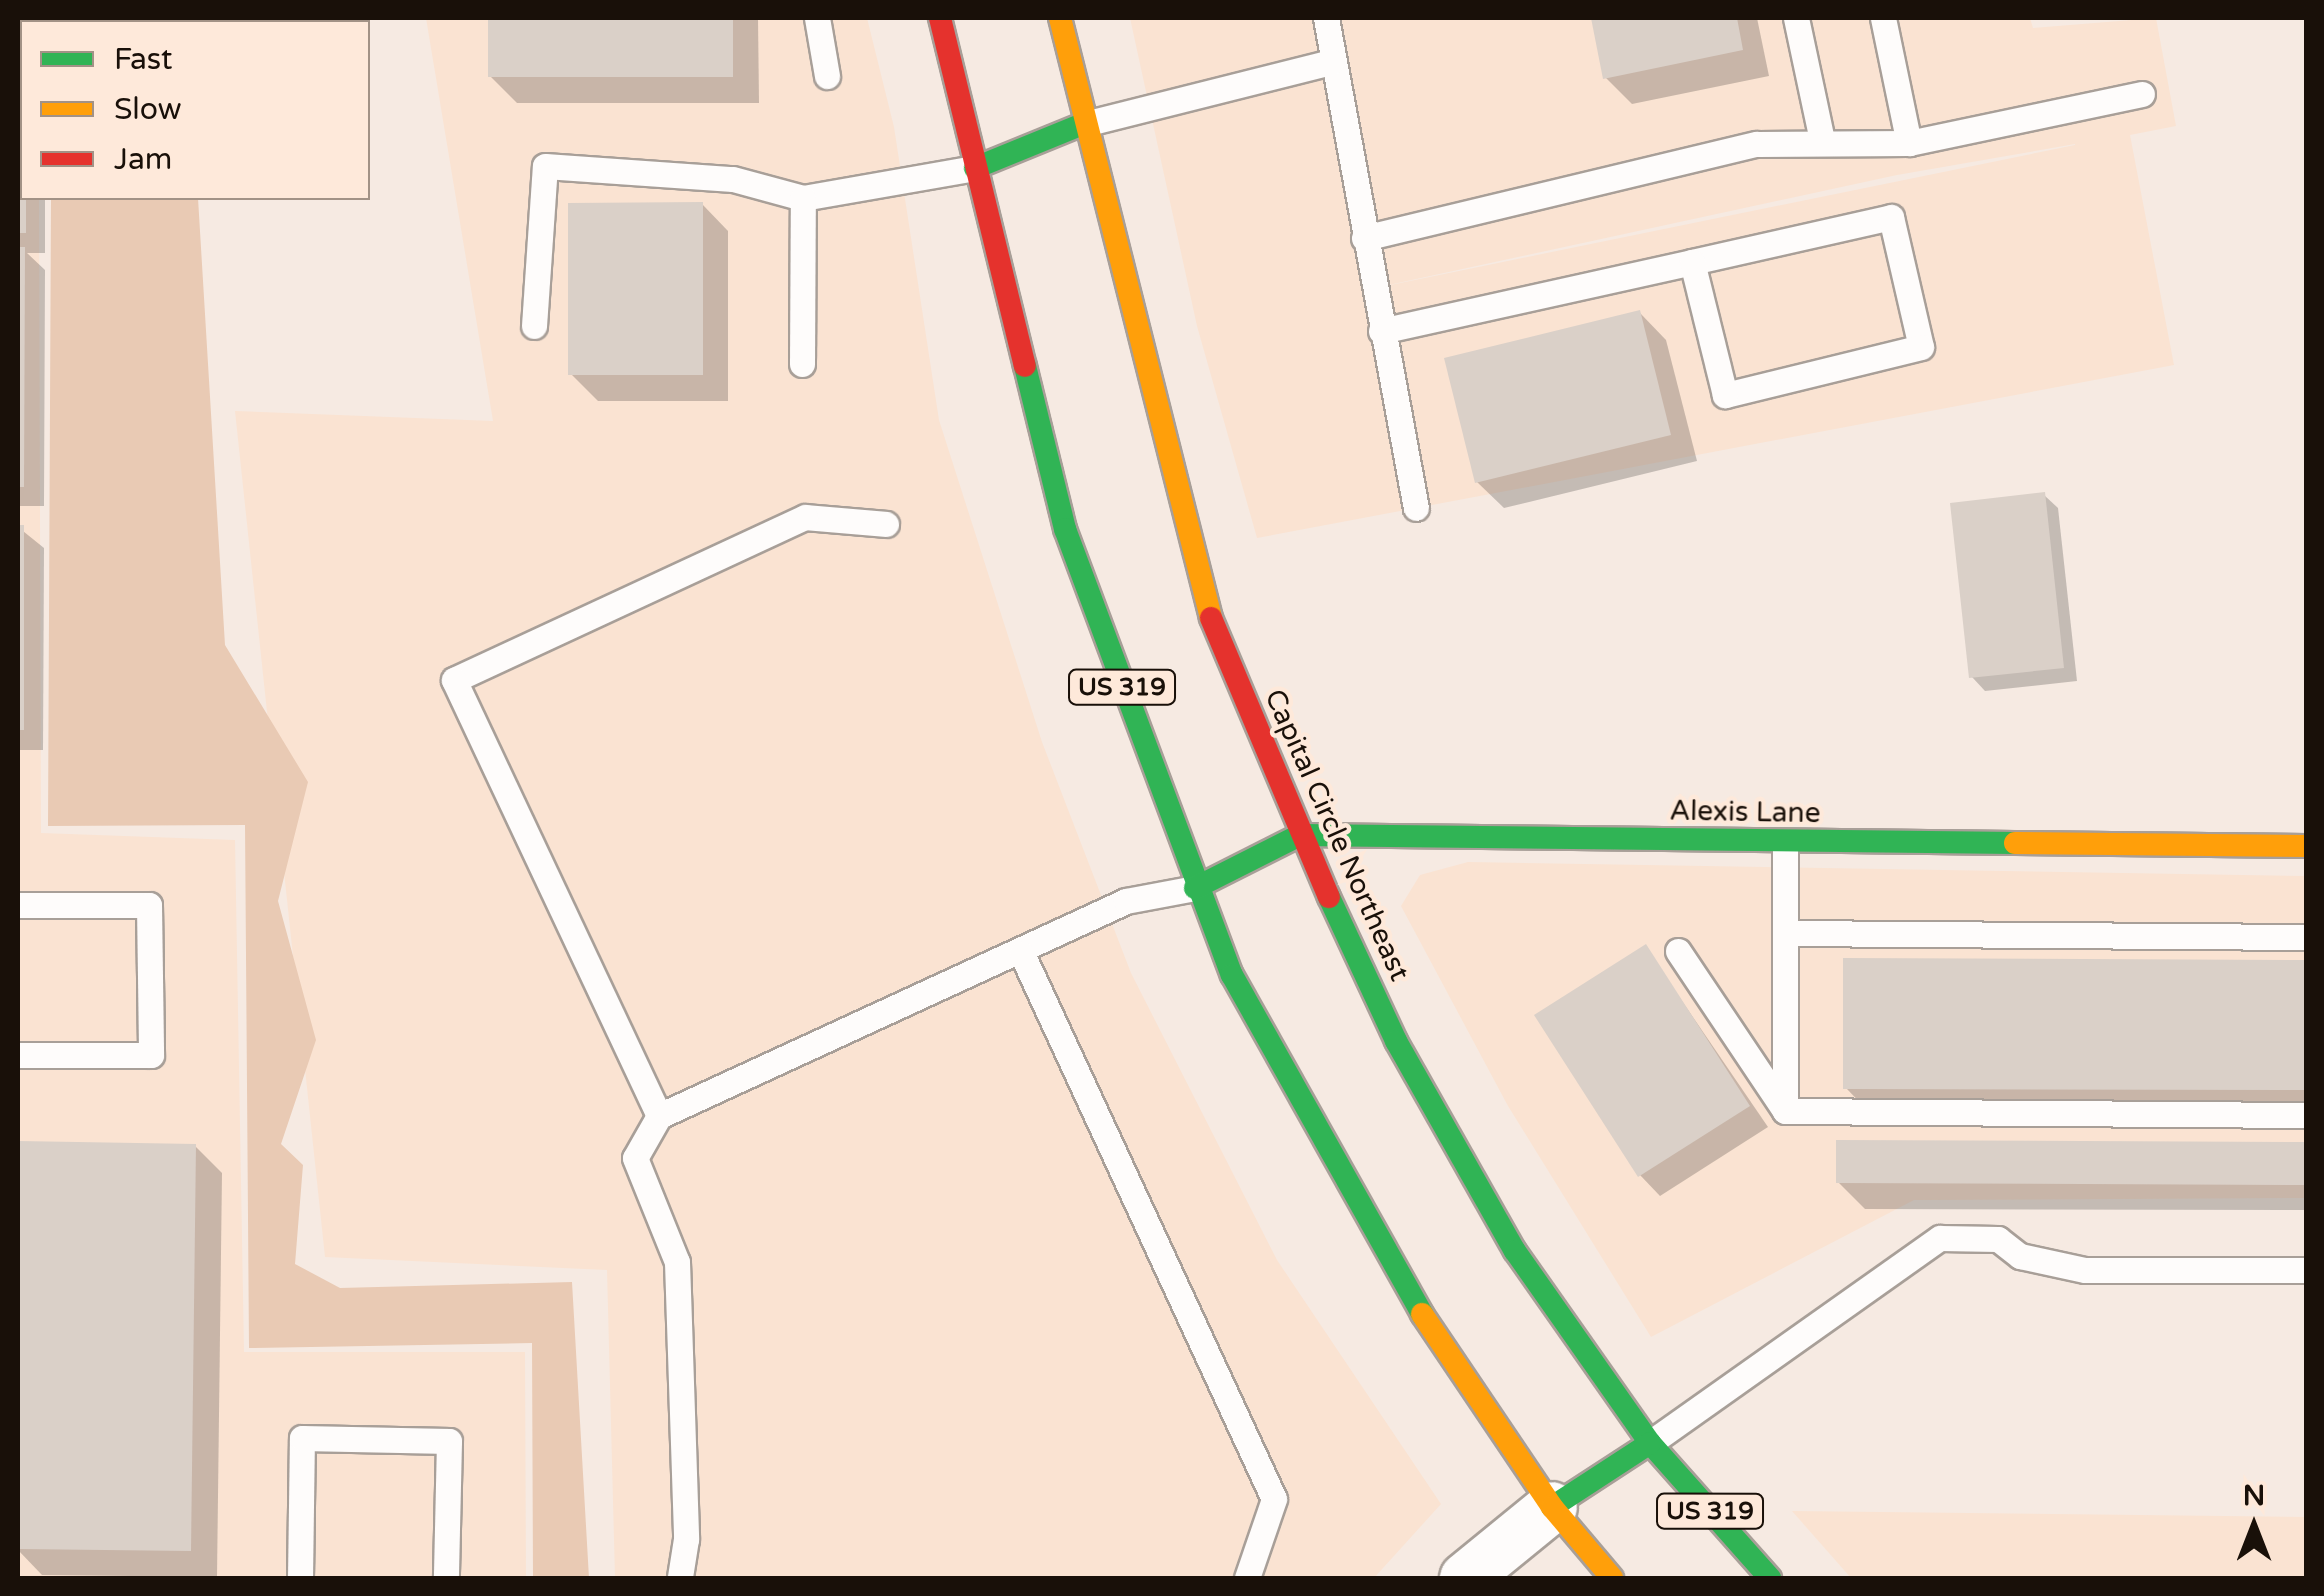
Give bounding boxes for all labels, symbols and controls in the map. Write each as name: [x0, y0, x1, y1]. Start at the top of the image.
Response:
legend: [20, 20, 370, 200]
text: Fast: [114, 41, 173, 78]
text: Slow: [114, 91, 182, 128]
text: Jam: [114, 141, 172, 178]
road number: US 319: [1067, 667, 1177, 707]
street label: Capital Circle Northeast: [1257, 684, 1417, 986]
street label: Alexis Lane: [1669, 794, 1821, 830]
north arrow: [2204, 1476, 2304, 1576]
text: N: [2243, 1479, 2265, 1513]
road number: US 319: [1655, 1491, 1765, 1531]

